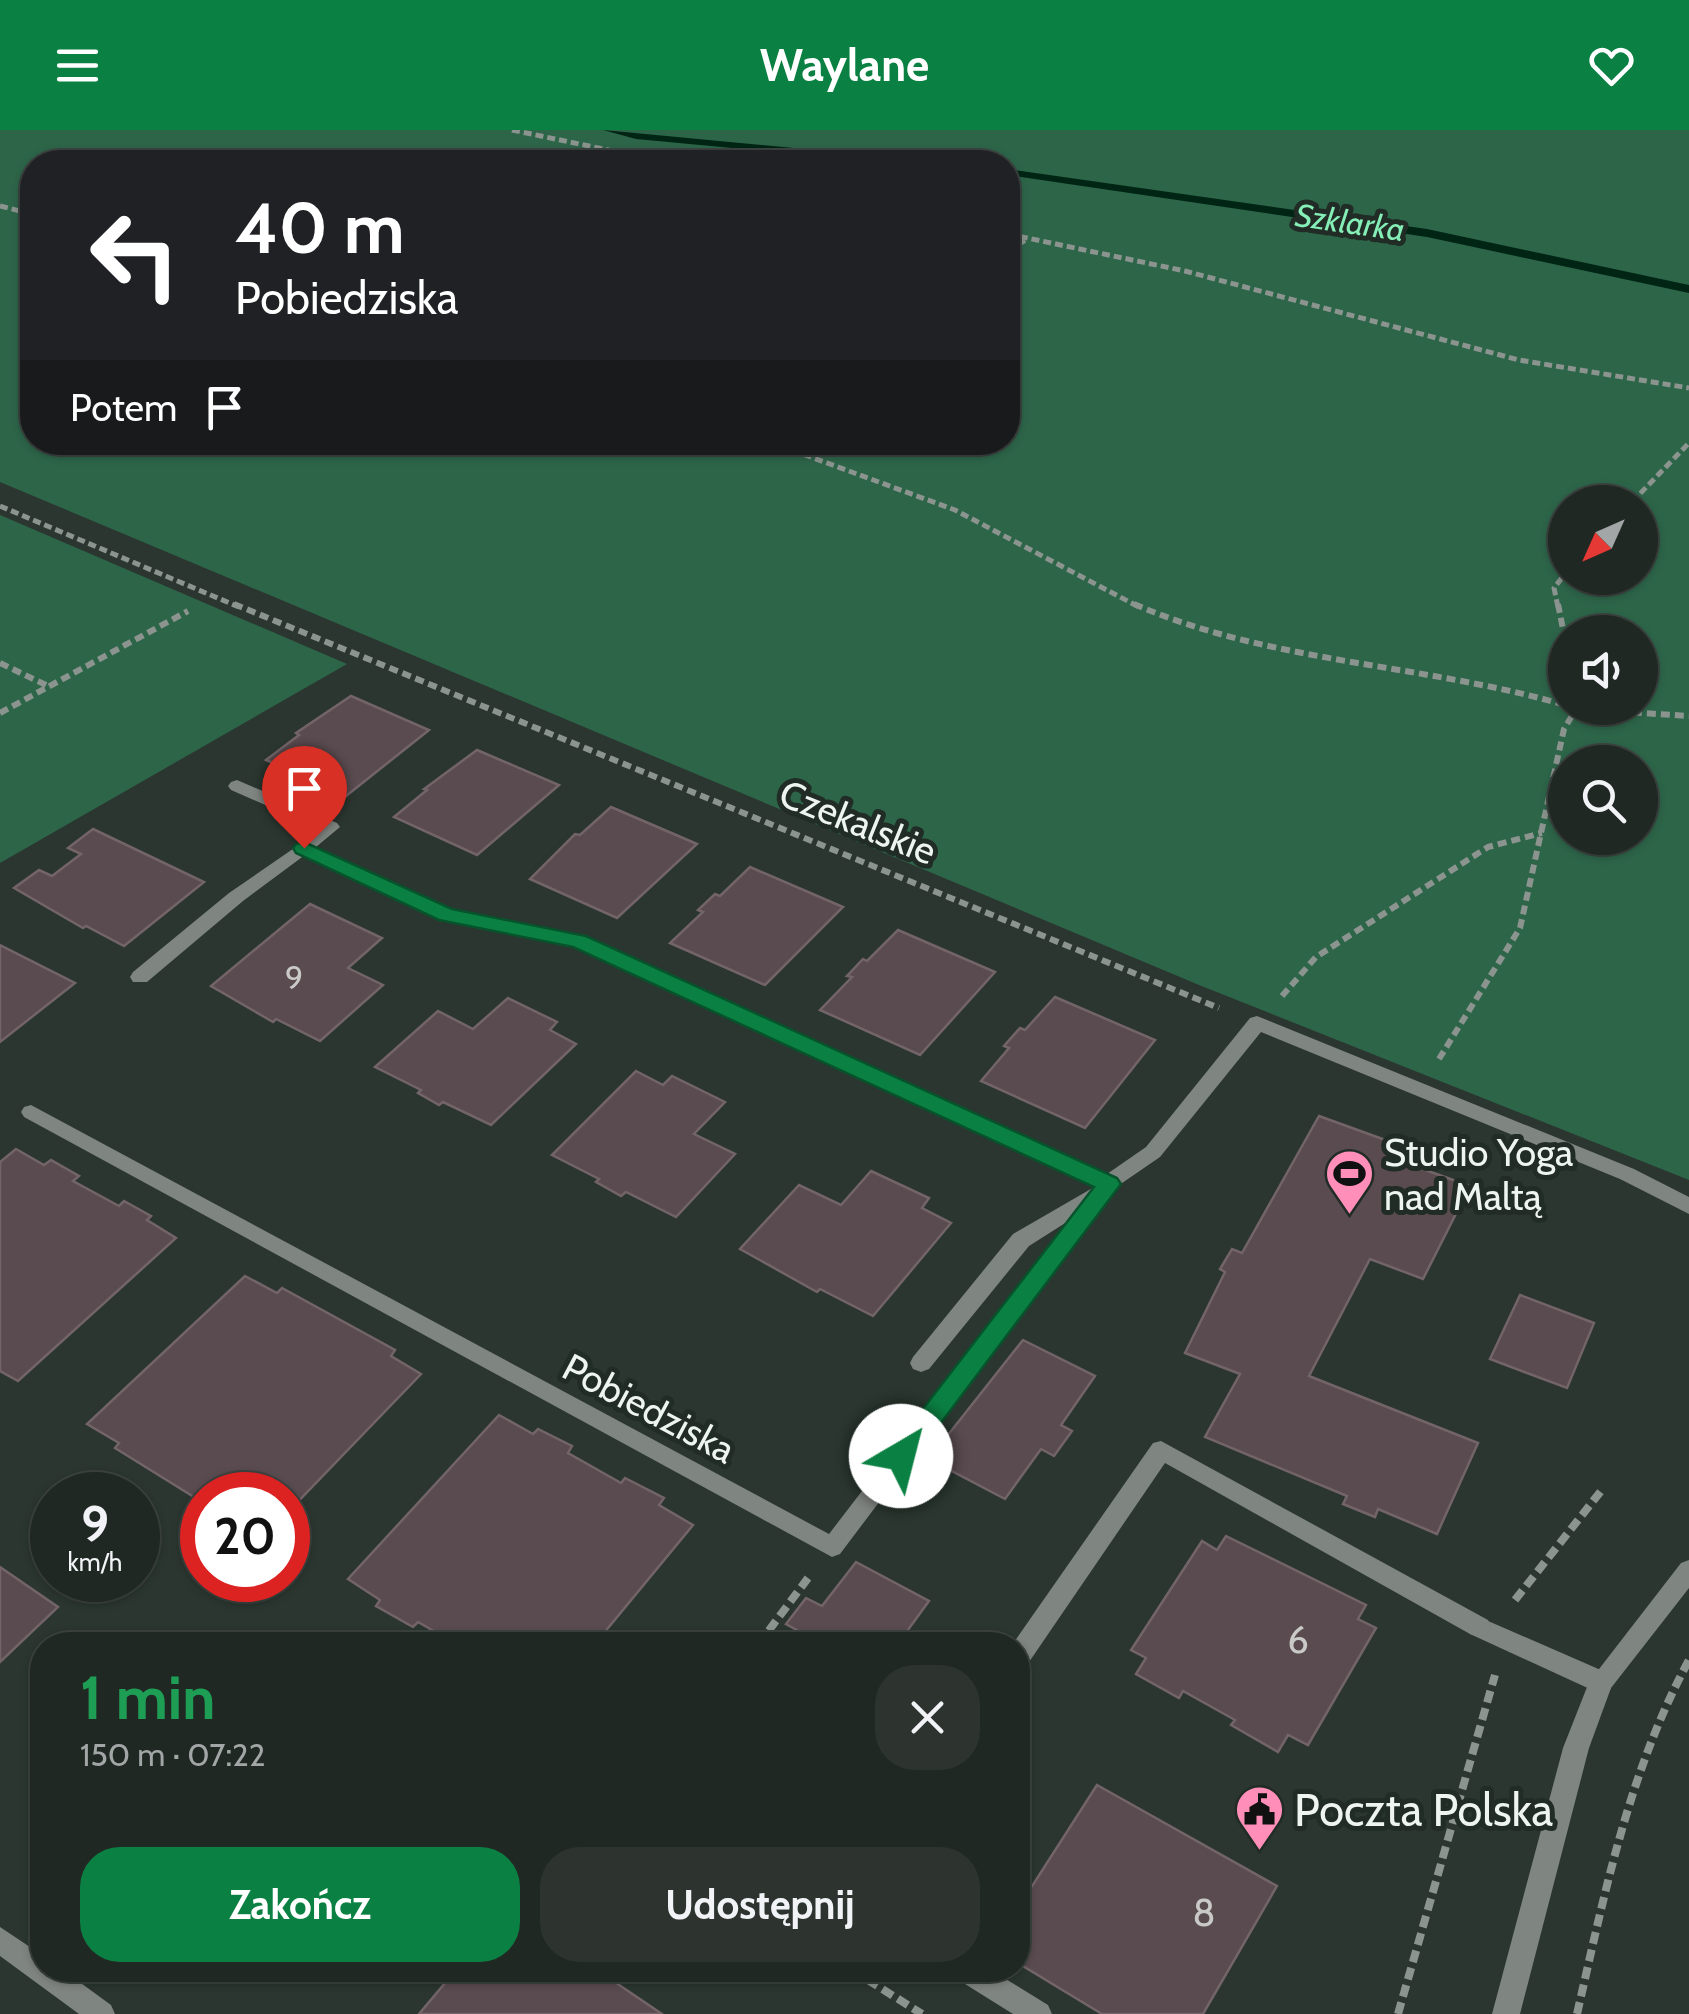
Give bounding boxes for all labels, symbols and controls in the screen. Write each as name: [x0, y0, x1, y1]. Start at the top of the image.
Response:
icon: menu: [50, 38, 105, 93]
text: Waylane: [760, 38, 929, 92]
icon: heart: [1584, 38, 1639, 93]
text: 40 m: [235, 185, 404, 271]
icon: left: [70, 190, 200, 320]
water label: Szklarka: [1293, 195, 1407, 249]
text: Pobiedziska: [235, 271, 458, 325]
icon: arrive: [197, 380, 252, 435]
text: Potem: [70, 384, 177, 431]
north arrow: [1548, 485, 1658, 595]
map controls: [1548, 485, 1658, 855]
button: sound: [1548, 615, 1658, 725]
button: search: [1548, 745, 1658, 855]
pin: [262, 746, 347, 849]
icon: arrive: [277, 761, 332, 816]
street label: Czekalskie: [773, 769, 943, 875]
house number: 9: [285, 957, 303, 996]
place label: Studio Yoga nad Maltą: [1384, 1129, 1573, 1220]
sports icon: Studio Yoga nad Maltą: [1323, 1148, 1375, 1216]
street label: Pobiedziska: [555, 1343, 743, 1473]
position arrow: [849, 1404, 953, 1508]
speed limit sign: 20: [180, 1472, 310, 1602]
text: 9: [81, 1494, 109, 1555]
text: km/h: [68, 1547, 122, 1577]
house number: 6: [1287, 1616, 1309, 1663]
text: 1 min: [80, 1661, 215, 1734]
button: close: [875, 1665, 980, 1770]
text: 150 m · 07:22: [80, 1735, 266, 1774]
place label: Poczta Polska: [1294, 1783, 1554, 1837]
public building icon: Poczta Polska: [1233, 1784, 1285, 1852]
button: Zakończ: [80, 1847, 520, 1962]
button: Udostępnij: [540, 1847, 980, 1962]
house number: 8: [1192, 1889, 1216, 1936]

